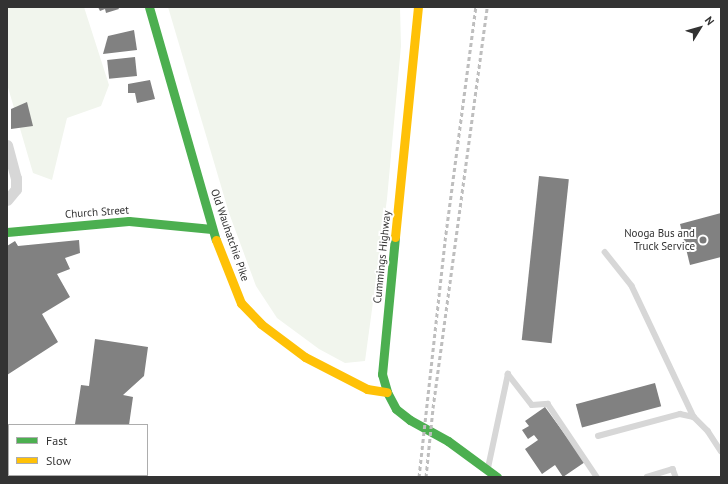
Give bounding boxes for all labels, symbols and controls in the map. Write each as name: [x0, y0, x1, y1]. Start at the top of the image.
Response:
north arrow: [680, 8, 720, 48]
text: N: [702, 14, 717, 28]
street label: Old Wauhatchie Pike: [208, 187, 252, 283]
street label: Church Street: [65, 203, 129, 221]
street label: Cummings Highway: [371, 210, 393, 304]
place label: Nooga Bus and Truck Service: [624, 227, 695, 253]
marker: Nooga Bus and Truck Service: [698, 235, 708, 245]
legend: [8, 424, 148, 476]
text: Fast: [46, 433, 67, 448]
text: Slow: [46, 453, 71, 468]

